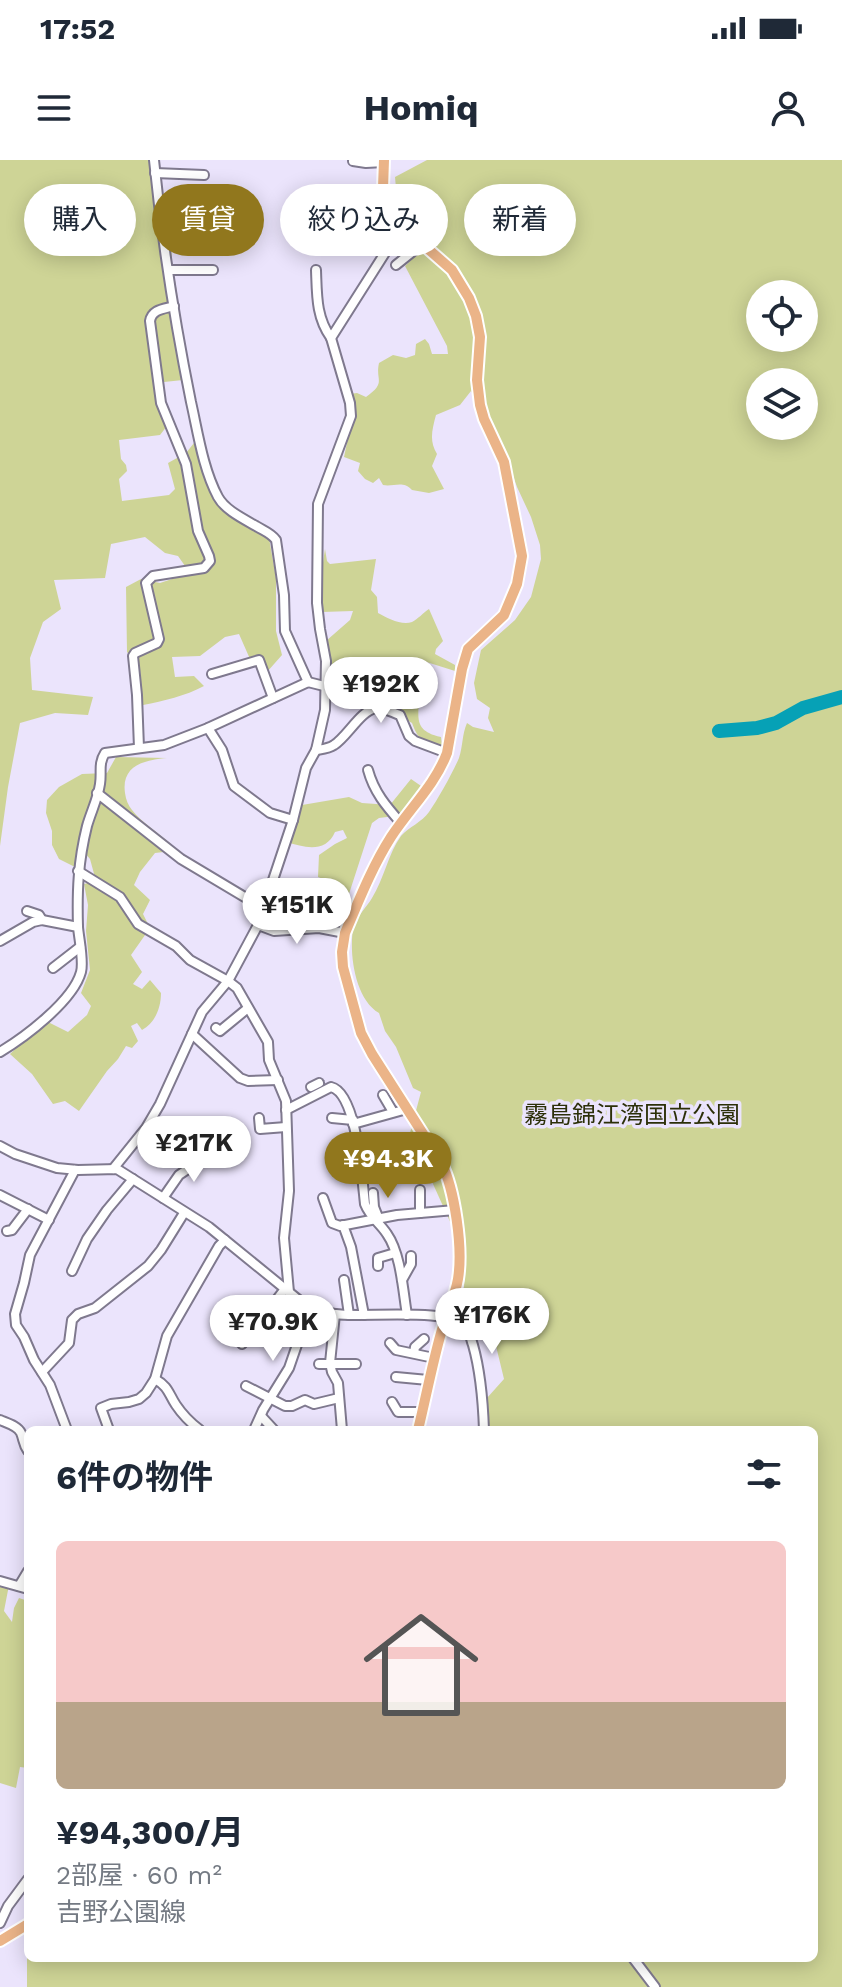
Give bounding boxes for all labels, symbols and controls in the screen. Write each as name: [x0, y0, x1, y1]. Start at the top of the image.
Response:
text: 17:52: [40, 11, 115, 46]
icon: menu: [32, 86, 76, 130]
icon: person: [766, 86, 810, 130]
text: Homiq: [363, 87, 479, 129]
chip: 購入: [24, 184, 136, 256]
chip: 賃貸: [152, 184, 264, 256]
chip: 絞り込み: [280, 184, 448, 256]
chip: 新着: [464, 184, 576, 256]
map controls: [746, 280, 818, 440]
button: locate: [746, 280, 818, 352]
button: layers: [746, 368, 818, 440]
pin: ¥192K: [325, 657, 437, 725]
text: ¥192K: [342, 668, 420, 698]
pin: ¥151K: [241, 878, 353, 946]
text: ¥151K: [261, 889, 333, 919]
park label: 霧島錦江湾国立公園: [524, 1101, 740, 1129]
pin: ¥217K: [138, 1116, 250, 1184]
text: ¥217K: [155, 1127, 233, 1157]
pin: ¥94.3K: [323, 1132, 453, 1200]
text: ¥94.3K: [343, 1143, 434, 1173]
pin: ¥176K: [436, 1288, 548, 1356]
pin: ¥70.9K: [208, 1295, 338, 1363]
text: ¥176K: [453, 1299, 531, 1329]
text: ¥70.9K: [228, 1306, 318, 1336]
icon: filters: [742, 1452, 786, 1496]
text: 6件の物件: [56, 1457, 213, 1497]
icon: home: [349, 1593, 493, 1737]
text: ¥94,300/月: [56, 1812, 244, 1852]
text: 2部屋 · 60 m²: [56, 1860, 222, 1890]
text: 吉野公園線: [56, 1897, 186, 1927]

